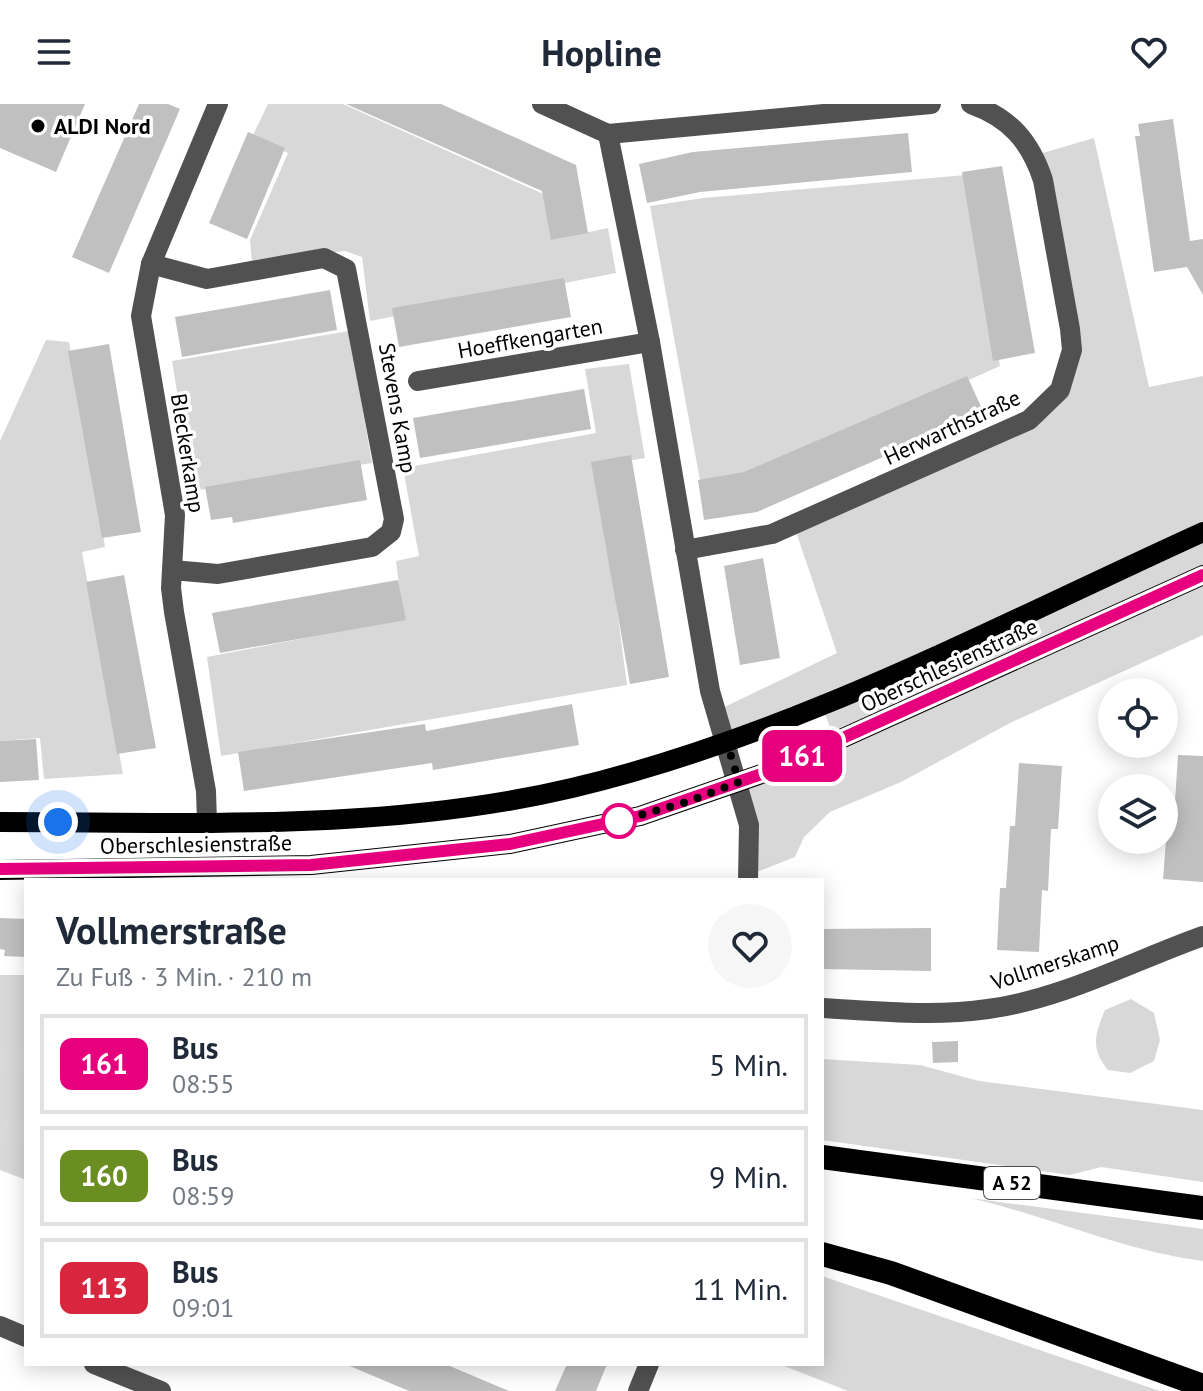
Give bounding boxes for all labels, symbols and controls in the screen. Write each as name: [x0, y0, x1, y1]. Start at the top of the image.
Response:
text: Hopline: [541, 29, 662, 76]
icon: menu: [32, 30, 76, 74]
icon: heart: [1127, 30, 1171, 74]
place label: ALDI Nord: [54, 112, 151, 140]
marker: ALDI Nord: [29, 117, 47, 135]
street label: Hoeffkengarten: [455, 311, 605, 365]
street label: Stevens Kamp: [373, 341, 423, 475]
street label: Herwarthstraße: [879, 383, 1025, 471]
street label: Bleckerkamp: [165, 391, 211, 515]
street label: Oberschlesienstraße: [856, 612, 1042, 718]
map controls: [1098, 678, 1178, 854]
button: locate: [1098, 678, 1178, 758]
line badge: 161: [756, 730, 848, 782]
text: 161: [778, 737, 826, 774]
button: layers: [1098, 774, 1178, 854]
your location: [38, 802, 78, 842]
unlabelled marker: [602, 804, 636, 838]
street label: Oberschlesienstraße: [100, 828, 292, 860]
button: heart: [708, 904, 792, 988]
text: Vollmerstraße: [56, 905, 287, 954]
street label: Vollmerskamp: [987, 928, 1123, 996]
text: Zu Fuß · 3 Min. · 210 m: [56, 960, 312, 993]
text: Bus: [172, 1028, 219, 1067]
text: 161: [80, 1045, 128, 1082]
text: 5 Min.: [709, 1045, 788, 1084]
text: 08:55: [172, 1067, 234, 1100]
text: Bus: [172, 1140, 219, 1179]
text: 160: [80, 1157, 128, 1194]
text: 9 Min.: [709, 1157, 788, 1196]
road number: A 52: [984, 1167, 1040, 1199]
text: 08:59: [172, 1179, 234, 1212]
text: Bus: [172, 1252, 219, 1291]
text: 113: [80, 1269, 128, 1306]
text: 11 Min.: [693, 1269, 788, 1308]
text: 09:01: [172, 1291, 234, 1324]

